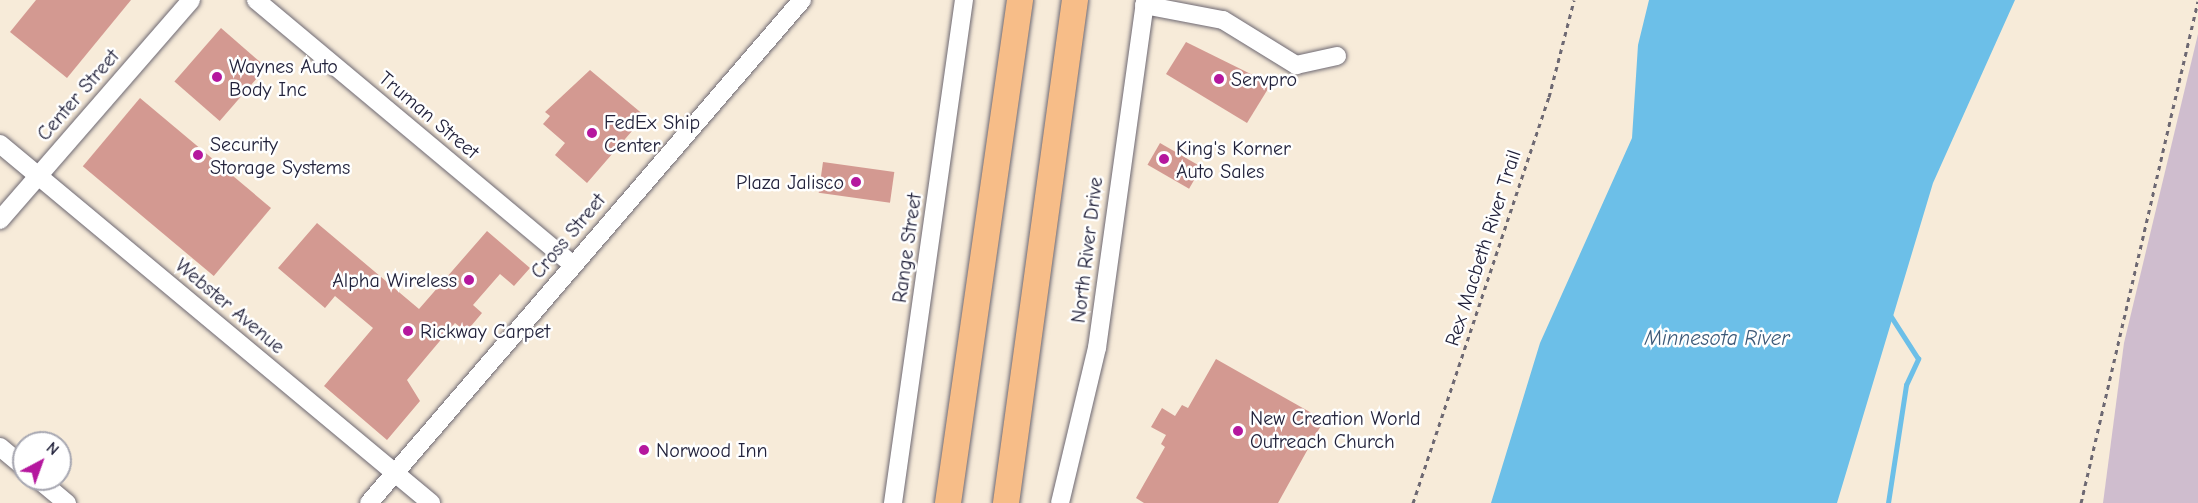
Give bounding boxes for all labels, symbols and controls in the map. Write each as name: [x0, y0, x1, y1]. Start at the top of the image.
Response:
street label: Center Street: [32, 44, 124, 146]
place label: Waynes Auto Body Inc: [229, 54, 338, 101]
street label: Truman Street: [374, 66, 484, 164]
place label: Servpro: [1231, 67, 1297, 91]
marker: Waynes Auto Body Inc: [210, 70, 224, 84]
marker: Servpro: [1212, 72, 1226, 86]
place label: FedEx Ship Center: [604, 110, 700, 157]
marker: FedEx Ship Center: [585, 126, 599, 140]
place label: Security Storage Systems: [210, 132, 350, 179]
place label: King's Korner Auto Sales: [1176, 136, 1291, 183]
street label: Rex Macbeth River Trail: [1440, 147, 1526, 349]
marker: Security Storage Systems: [191, 148, 205, 162]
marker: King's Korner Auto Sales: [1157, 152, 1171, 166]
place label: Plaza Jalisco: [736, 170, 844, 194]
marker: Plaza Jalisco: [849, 175, 863, 189]
street label: North River Drive: [1066, 176, 1108, 324]
street label: Cross Street: [525, 189, 611, 283]
street label: Range Street: [887, 192, 927, 304]
street label: Webster Avenue: [170, 253, 290, 359]
place label: Alpha Wireless: [332, 268, 457, 292]
marker: Alpha Wireless: [462, 273, 476, 287]
place label: Rickway Carpet: [420, 319, 550, 343]
marker: Rickway Carpet: [401, 324, 415, 338]
water label: Minnesota River: [1644, 325, 1790, 351]
place label: New Creation World Outreach Church: [1250, 407, 1421, 454]
marker: New Creation World Outreach Church: [1231, 424, 1245, 438]
north arrow: [12, 431, 72, 491]
place label: Norwood Inn: [656, 438, 768, 462]
text: N: [43, 439, 62, 459]
marker: Norwood Inn: [637, 443, 651, 457]

